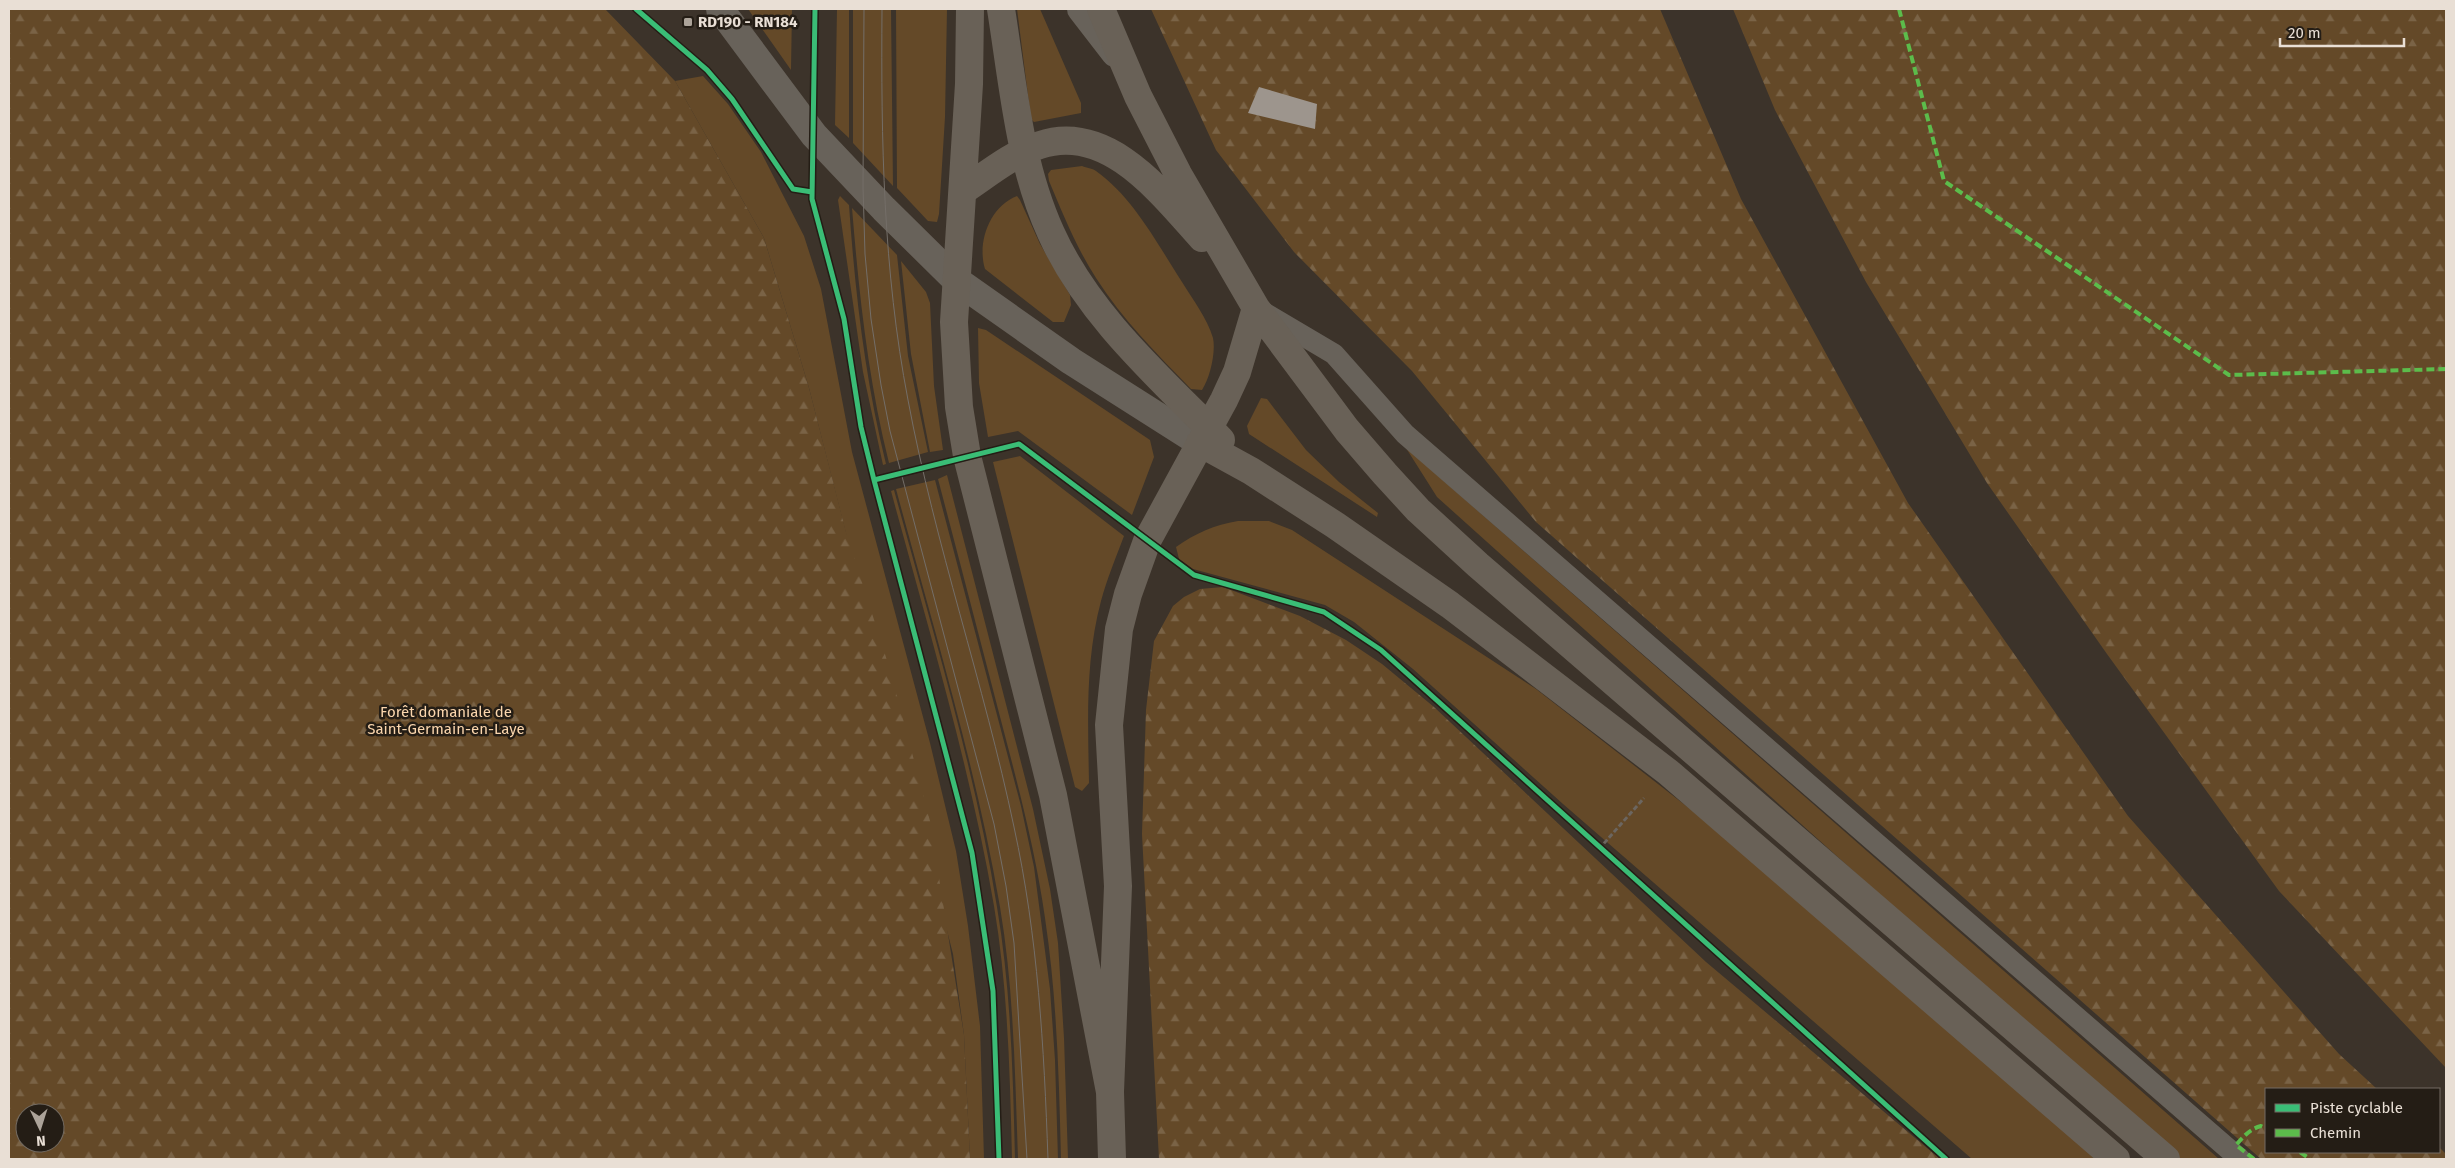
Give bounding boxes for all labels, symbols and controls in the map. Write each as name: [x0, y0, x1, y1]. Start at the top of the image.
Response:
place label: RD190 - RN184: [698, 13, 798, 31]
scale bar: [2280, 15, 2404, 47]
marker: RD190 - RN184: [682, 16, 694, 28]
text: 20 m: [2288, 24, 2321, 42]
park label: Forêt domaniale de Saint-Germain-en-Laye: [367, 703, 525, 738]
legend: [2265, 1088, 2440, 1153]
text: Piste cyclable: [2310, 1099, 2403, 1117]
north arrow: [15, 1103, 65, 1153]
text: Chemin: [2310, 1124, 2361, 1142]
text: N: [36, 1132, 46, 1149]

